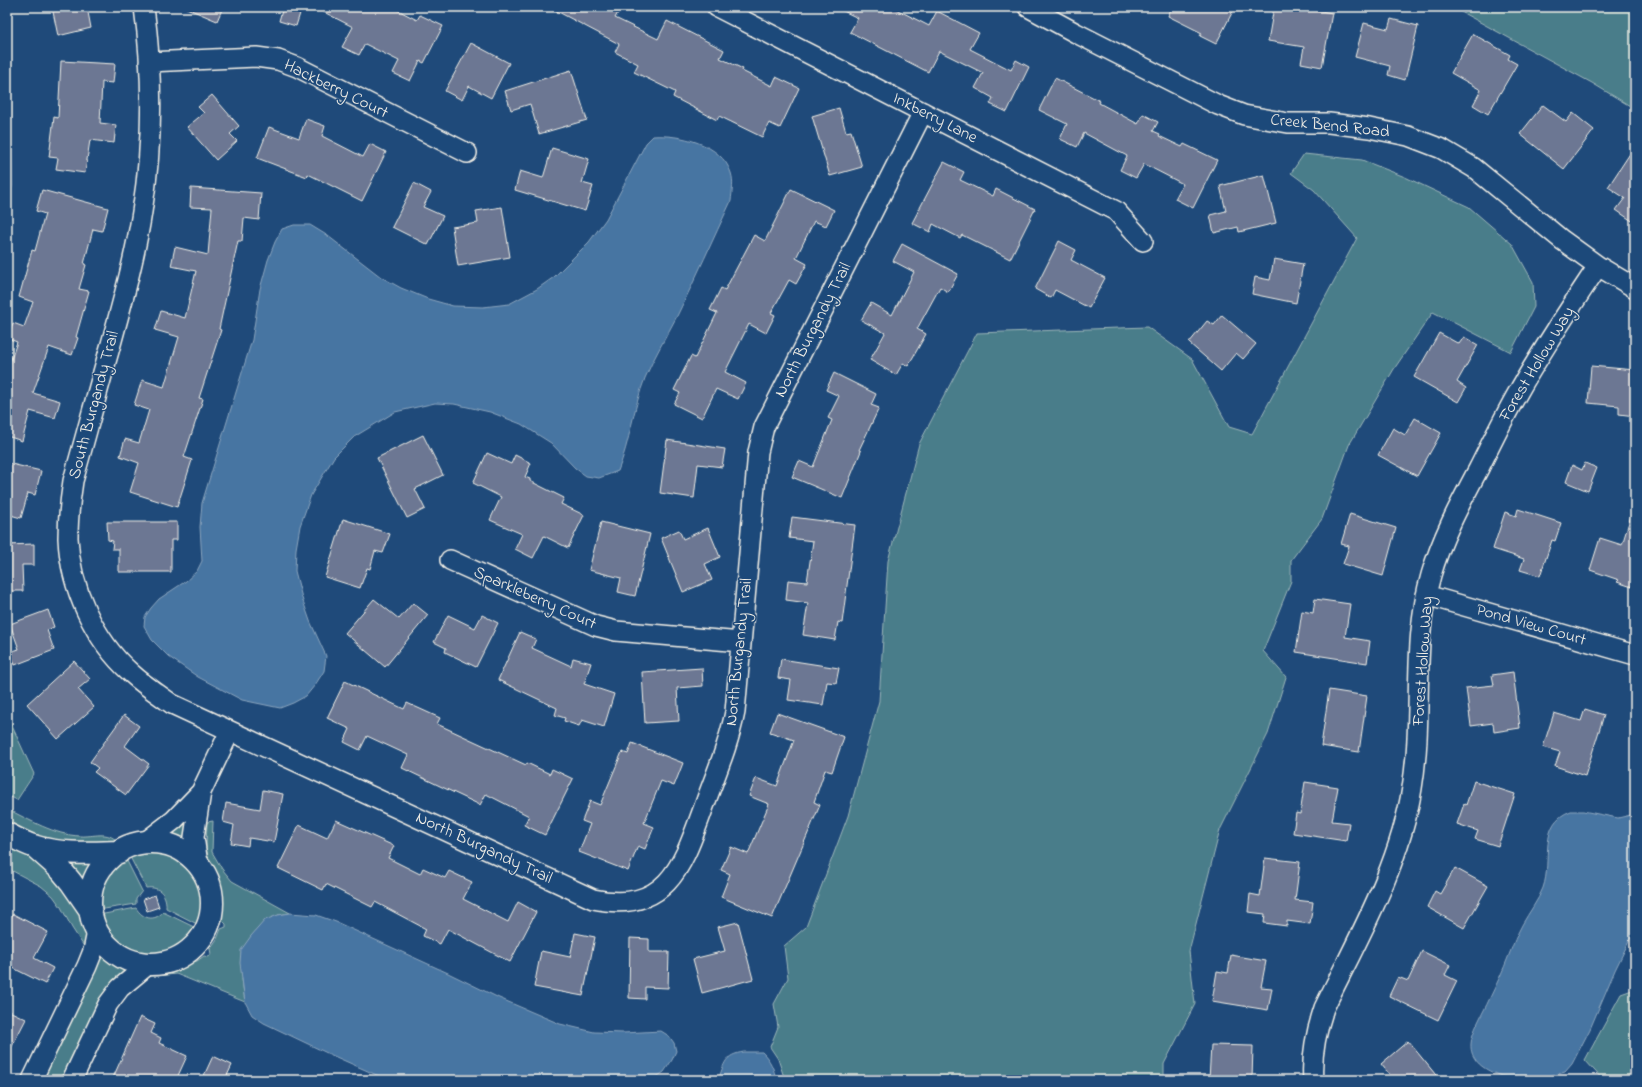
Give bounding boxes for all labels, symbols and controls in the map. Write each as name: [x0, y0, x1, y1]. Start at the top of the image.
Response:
street label: Hackberry Court: [279, 53, 393, 126]
street label: Inkberry Lane: [888, 86, 982, 151]
street label: Creek Bend Road: [1269, 107, 1391, 145]
street label: North Burgandy Trail: [768, 258, 860, 403]
street label: Forest Hollow Way: [1492, 302, 1582, 427]
street label: South Burgandy Trail: [62, 328, 128, 482]
street label: Sparkleberry Court: [469, 560, 601, 637]
street label: North Burgandy Trail: [719, 577, 761, 727]
street label: Forest Hollow Way: [1406, 595, 1441, 728]
street label: Pond View Court: [1473, 597, 1589, 653]
street label: North Burgandy Trail: [411, 805, 557, 893]

